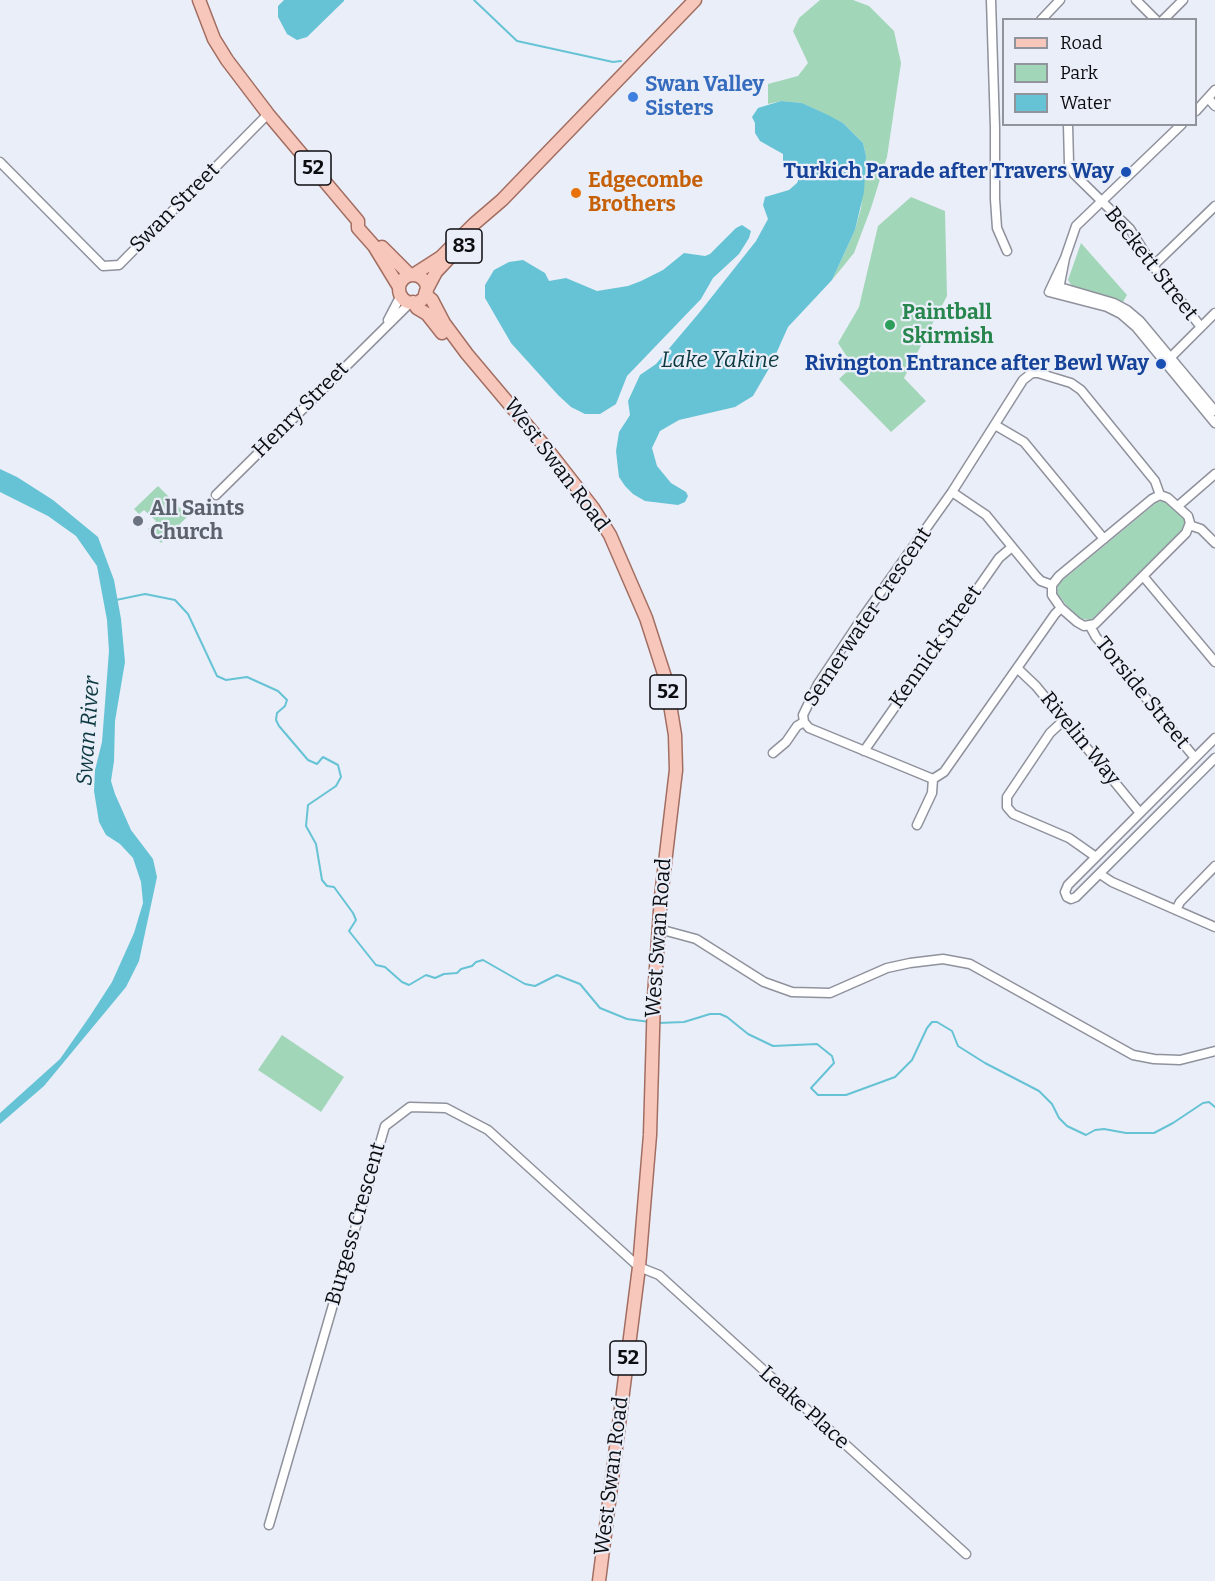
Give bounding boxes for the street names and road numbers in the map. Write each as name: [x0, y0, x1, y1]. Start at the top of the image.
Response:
road number: 52: [295, 151, 331, 185]
street label: Swan Street: [125, 158, 225, 258]
street label: Beckett Street: [1099, 202, 1203, 326]
road number: 83: [446, 229, 482, 263]
street label: Henry Street: [248, 357, 354, 463]
street label: West Swan Road: [498, 394, 614, 536]
street label: Semerwater Crescent: [799, 523, 937, 711]
street label: Kennick Street: [884, 581, 988, 713]
street label: Torside Street: [1089, 632, 1195, 754]
road number: 52: [650, 675, 686, 709]
street label: Rivelin Way: [1035, 687, 1125, 791]
street label: West Swan Road: [641, 857, 677, 1019]
street label: Burgess Crescent: [321, 1140, 391, 1308]
road number: 52: [610, 1341, 646, 1375]
street label: Leake Place: [754, 1361, 854, 1455]
street label: West Swan Road: [590, 1395, 634, 1557]

